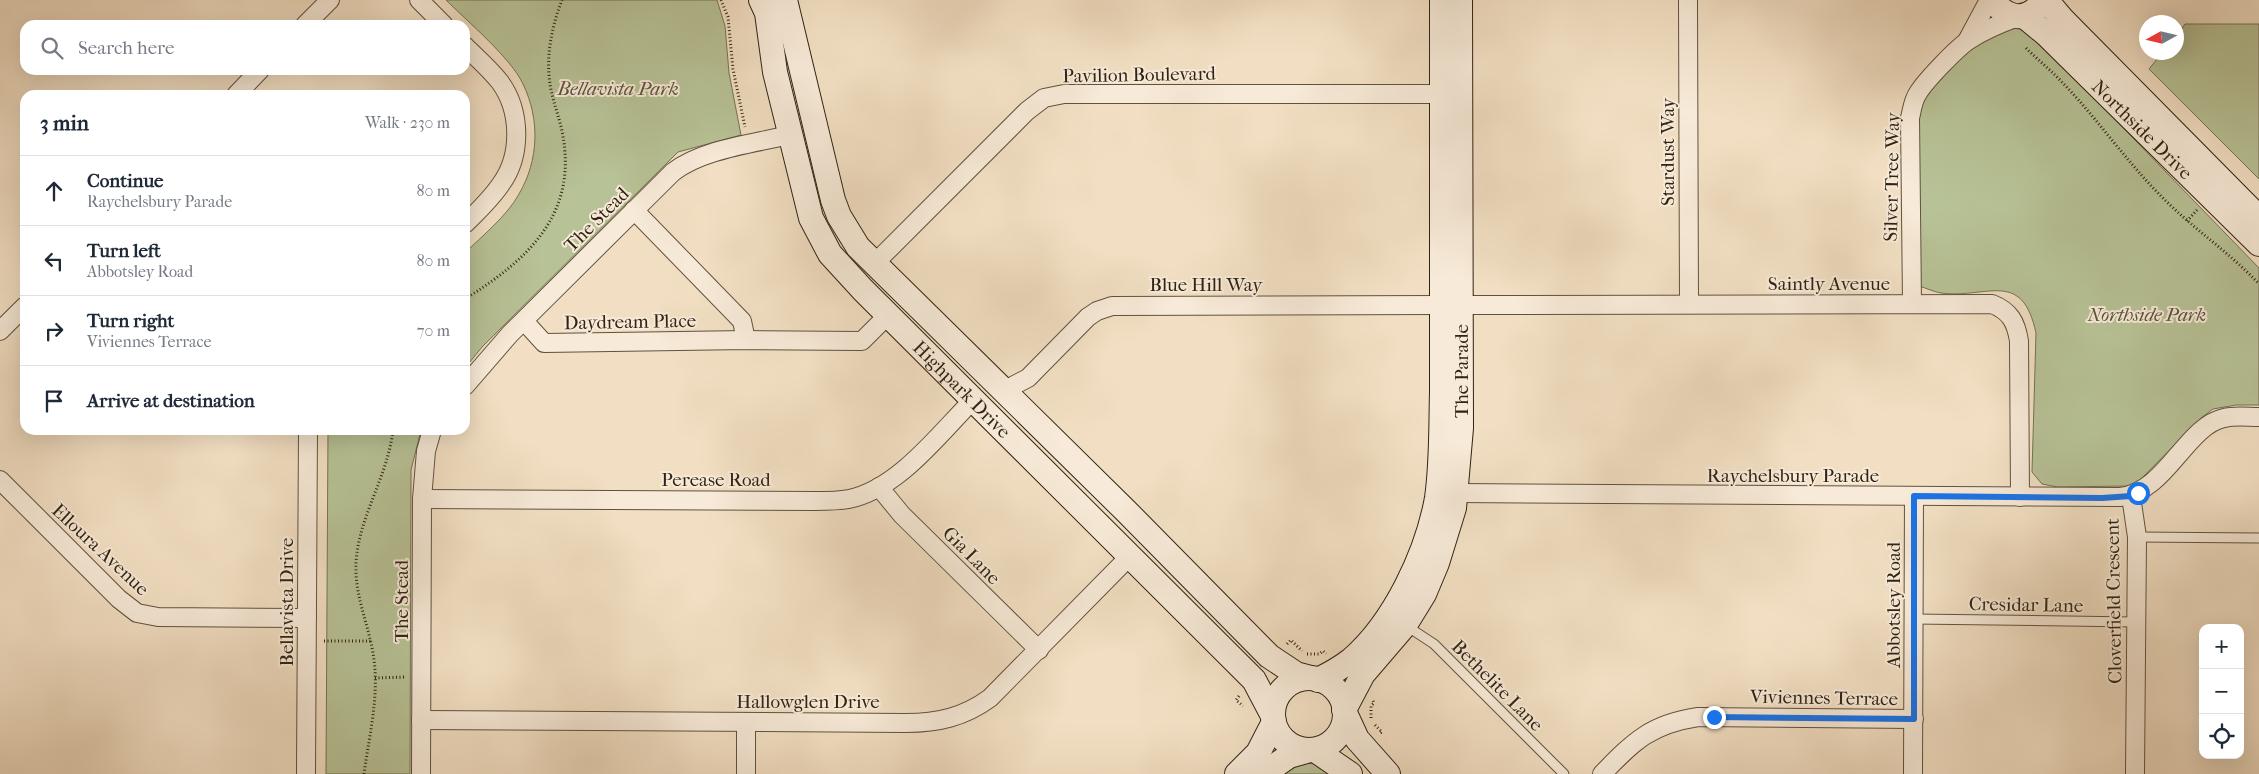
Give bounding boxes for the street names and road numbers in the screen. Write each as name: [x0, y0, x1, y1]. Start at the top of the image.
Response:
street label: Pavilion Boulevard: [1062, 63, 1217, 87]
street label: Northside Drive: [2087, 76, 2197, 184]
street label: Stardust Way: [1657, 97, 1679, 206]
street label: Silver Tree Way: [1880, 111, 1904, 242]
street label: The Stead: [560, 182, 634, 257]
street label: Saintly Avenue: [1768, 273, 1890, 295]
street label: Blue Hill Way: [1150, 274, 1263, 296]
street label: Daydream Place: [564, 310, 696, 334]
street label: The Parade: [1451, 324, 1473, 418]
street label: Highpark Drive: [908, 336, 1015, 443]
street label: Raychelsbury Parade: [1707, 465, 1879, 487]
street label: Perease Road: [661, 469, 771, 491]
street label: Elloura Avenue: [47, 499, 153, 600]
street label: Cloverfield Crescent: [2102, 518, 2126, 684]
street label: Gia Lane: [938, 522, 1005, 589]
street label: Bellavista Drive: [276, 538, 298, 666]
street label: Abbotsley Road: [1883, 541, 1905, 669]
street label: The Stead: [391, 559, 413, 642]
street label: Cresidar Lane: [1969, 593, 2083, 617]
street label: Bethelite Lane: [1447, 635, 1548, 736]
street label: Viviennes Terrace: [1749, 686, 1898, 710]
street label: Hallowglen Drive: [736, 691, 880, 713]

